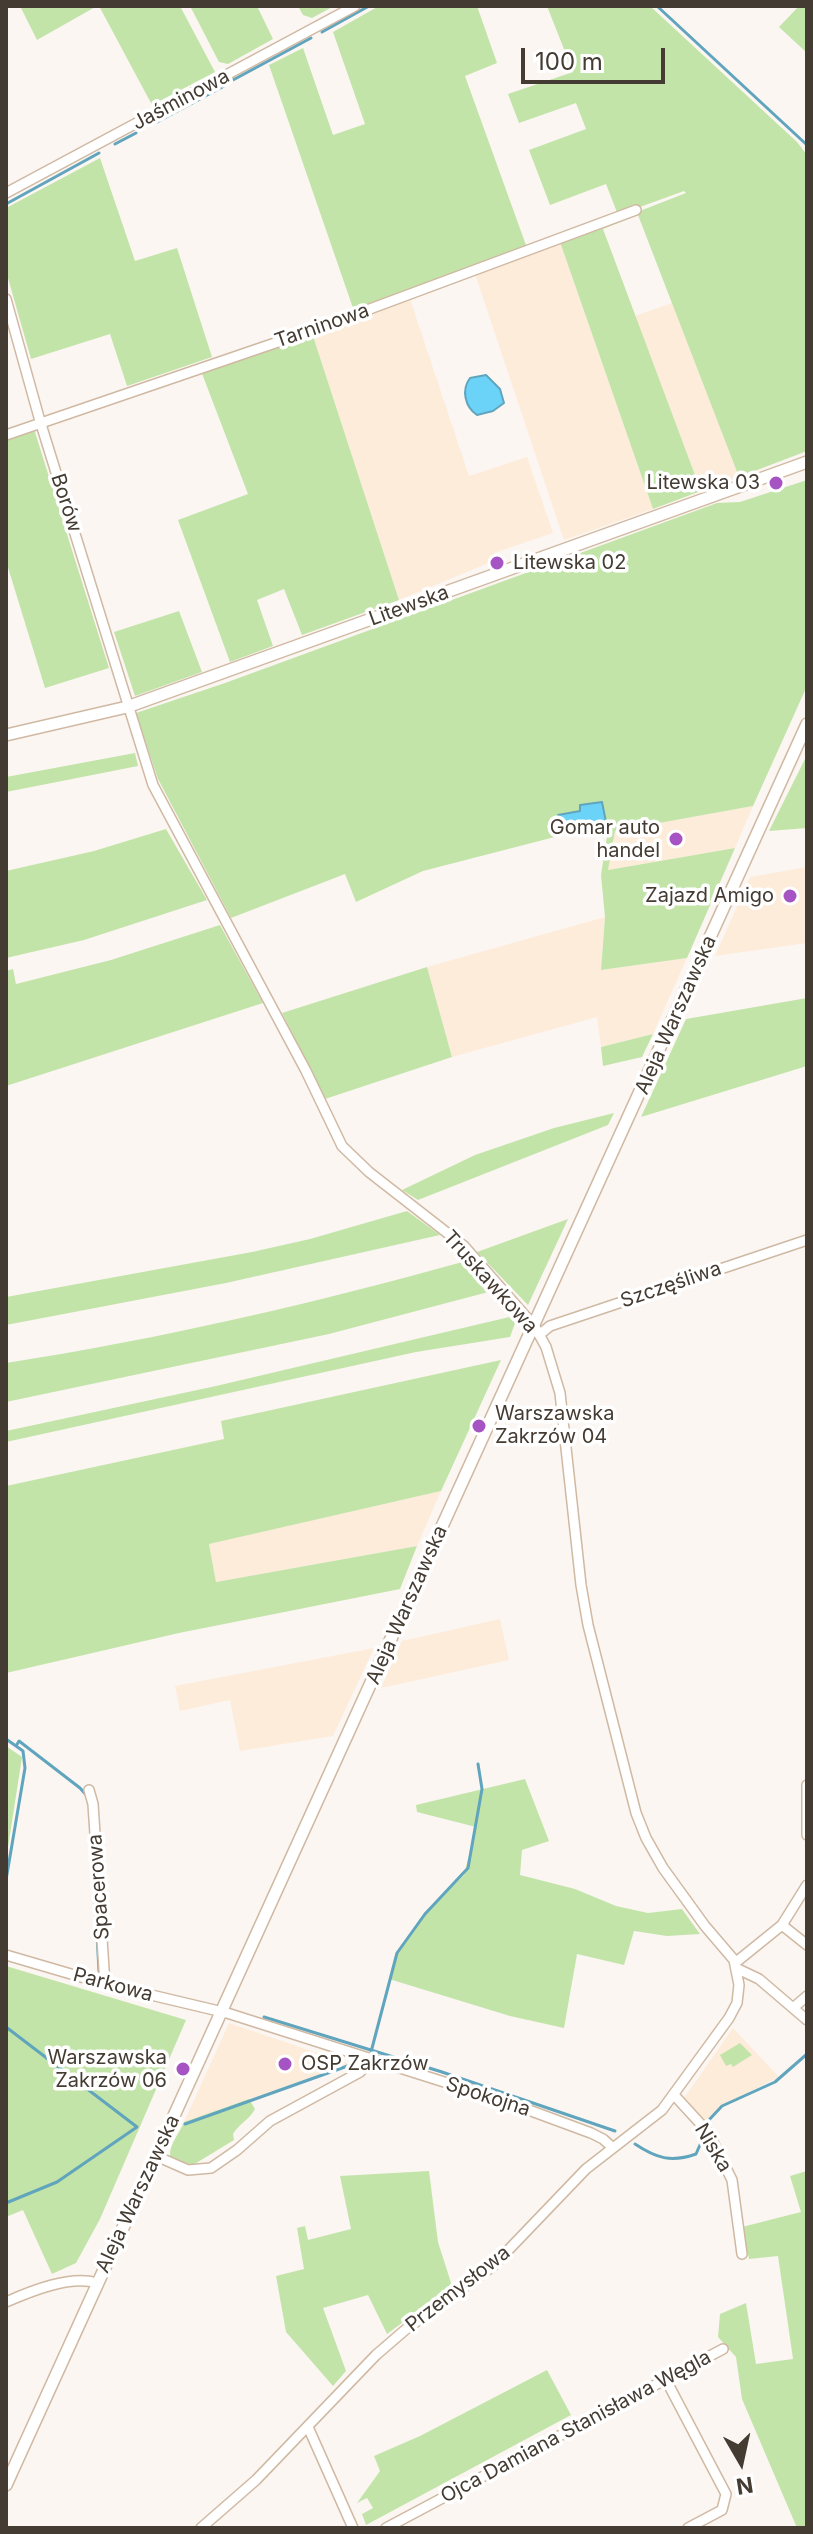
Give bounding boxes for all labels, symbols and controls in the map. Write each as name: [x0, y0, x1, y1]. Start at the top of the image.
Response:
scale bar: [525, 32, 669, 82]
text: 100 m: [535, 47, 603, 76]
street label: Jaśminowa: [128, 64, 234, 136]
street label: Tarninowa: [272, 299, 372, 353]
street label: Borów: [45, 471, 87, 535]
place label: Litewska 03: [646, 471, 760, 495]
marker: Litewska 03: [767, 474, 785, 492]
place label: Litewska 02: [513, 551, 626, 575]
marker: Litewska 02: [488, 554, 506, 572]
street label: Litewska: [366, 581, 452, 631]
place label: Gomar auto handel: [550, 816, 660, 863]
marker: Gomar auto handel: [667, 830, 685, 848]
place label: Zajazd Amigo: [645, 884, 774, 908]
marker: Zajazd Amigo: [781, 887, 799, 905]
street label: Aleja Warszawska: [630, 932, 722, 1098]
street label: Truskawkowa: [438, 1226, 542, 1338]
street label: Szczęśliwa: [617, 1257, 725, 1313]
place label: Warszawska Zakrzów 04: [495, 1402, 614, 1449]
marker: Warszawska Zakrzów 04: [470, 1417, 488, 1435]
street label: Aleja Warszawska: [361, 1522, 453, 1688]
street label: Spacerowa: [83, 1833, 115, 1941]
street label: Parkowa: [70, 1963, 156, 2007]
place label: Warszawska Zakrzów 06: [48, 2046, 167, 2093]
place label: OSP Zakrzów: [301, 2052, 429, 2076]
marker: OSP Zakrzów: [276, 2055, 294, 2073]
marker: Warszawska Zakrzów 06: [174, 2060, 192, 2078]
street label: Spokojna: [443, 2072, 533, 2122]
street label: Aleja Warszawska: [91, 2111, 185, 2277]
street label: Niska: [689, 2119, 737, 2177]
street label: Przemysłowa: [401, 2241, 515, 2337]
street label: Ojca Damiana Stanisława Węgla: [437, 2345, 715, 2509]
north arrow: [701, 2422, 781, 2502]
text: N: [734, 2472, 755, 2500]

